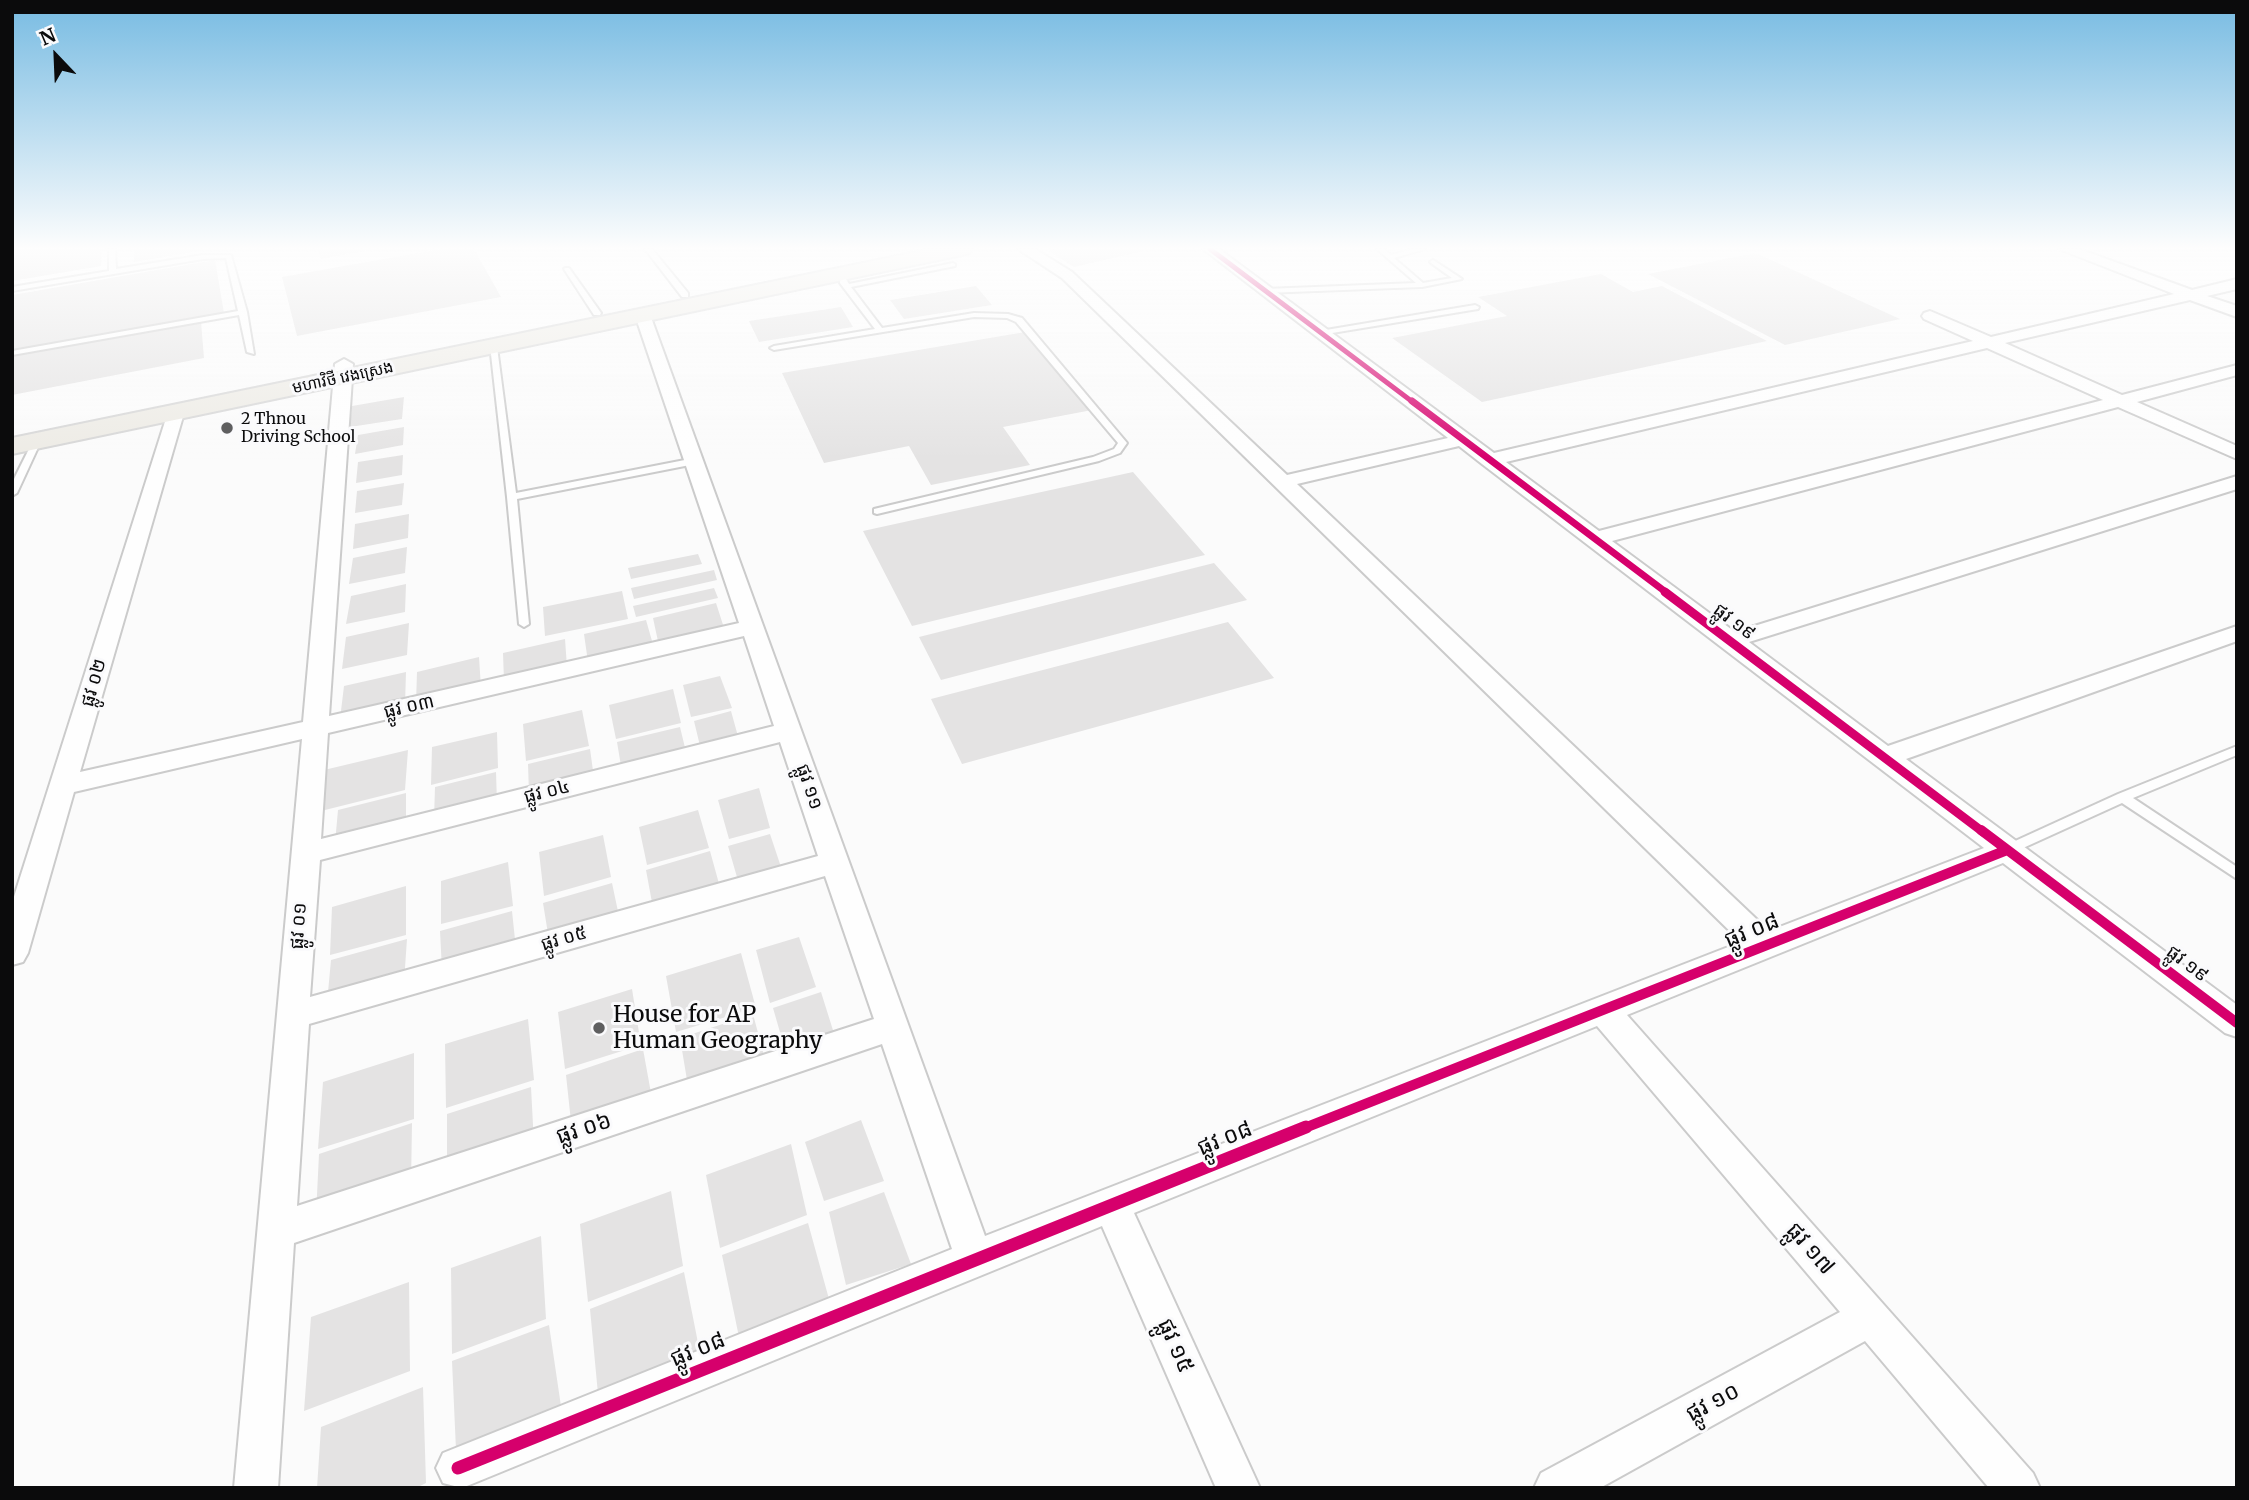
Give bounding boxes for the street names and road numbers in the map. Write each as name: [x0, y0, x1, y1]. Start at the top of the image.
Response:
street label: មហាវិថី វេងស្រេង: [291, 358, 395, 398]
street label: ផ្លូវ ១៩: [1708, 599, 1760, 645]
street label: ផ្លូវ ០២: [76, 656, 112, 710]
street label: ផ្លូវ ០៣: [381, 690, 437, 724]
street label: ផ្លូវ ១១: [791, 761, 827, 813]
street label: ផ្លូវ ០៤: [521, 775, 573, 809]
street label: ផ្លូវ ០១: [286, 902, 312, 950]
street label: ផ្លូវ ០៨: [1721, 908, 1783, 954]
street label: ផ្លូវ ០៥: [538, 922, 590, 956]
street label: ផ្លូវ ១៩: [2161, 941, 2213, 987]
street label: ផ្លូវ ០៦: [553, 1107, 615, 1151]
street label: ផ្លូវ ០៨: [1194, 1116, 1256, 1162]
street label: ផ្លូវ ១៧: [1780, 1217, 1840, 1281]
street label: ផ្លូវ ១៥: [1151, 1314, 1199, 1378]
street label: ផ្លូវ ០៨: [667, 1327, 729, 1373]
street label: ផ្លូវ ១០: [1681, 1377, 1745, 1429]

